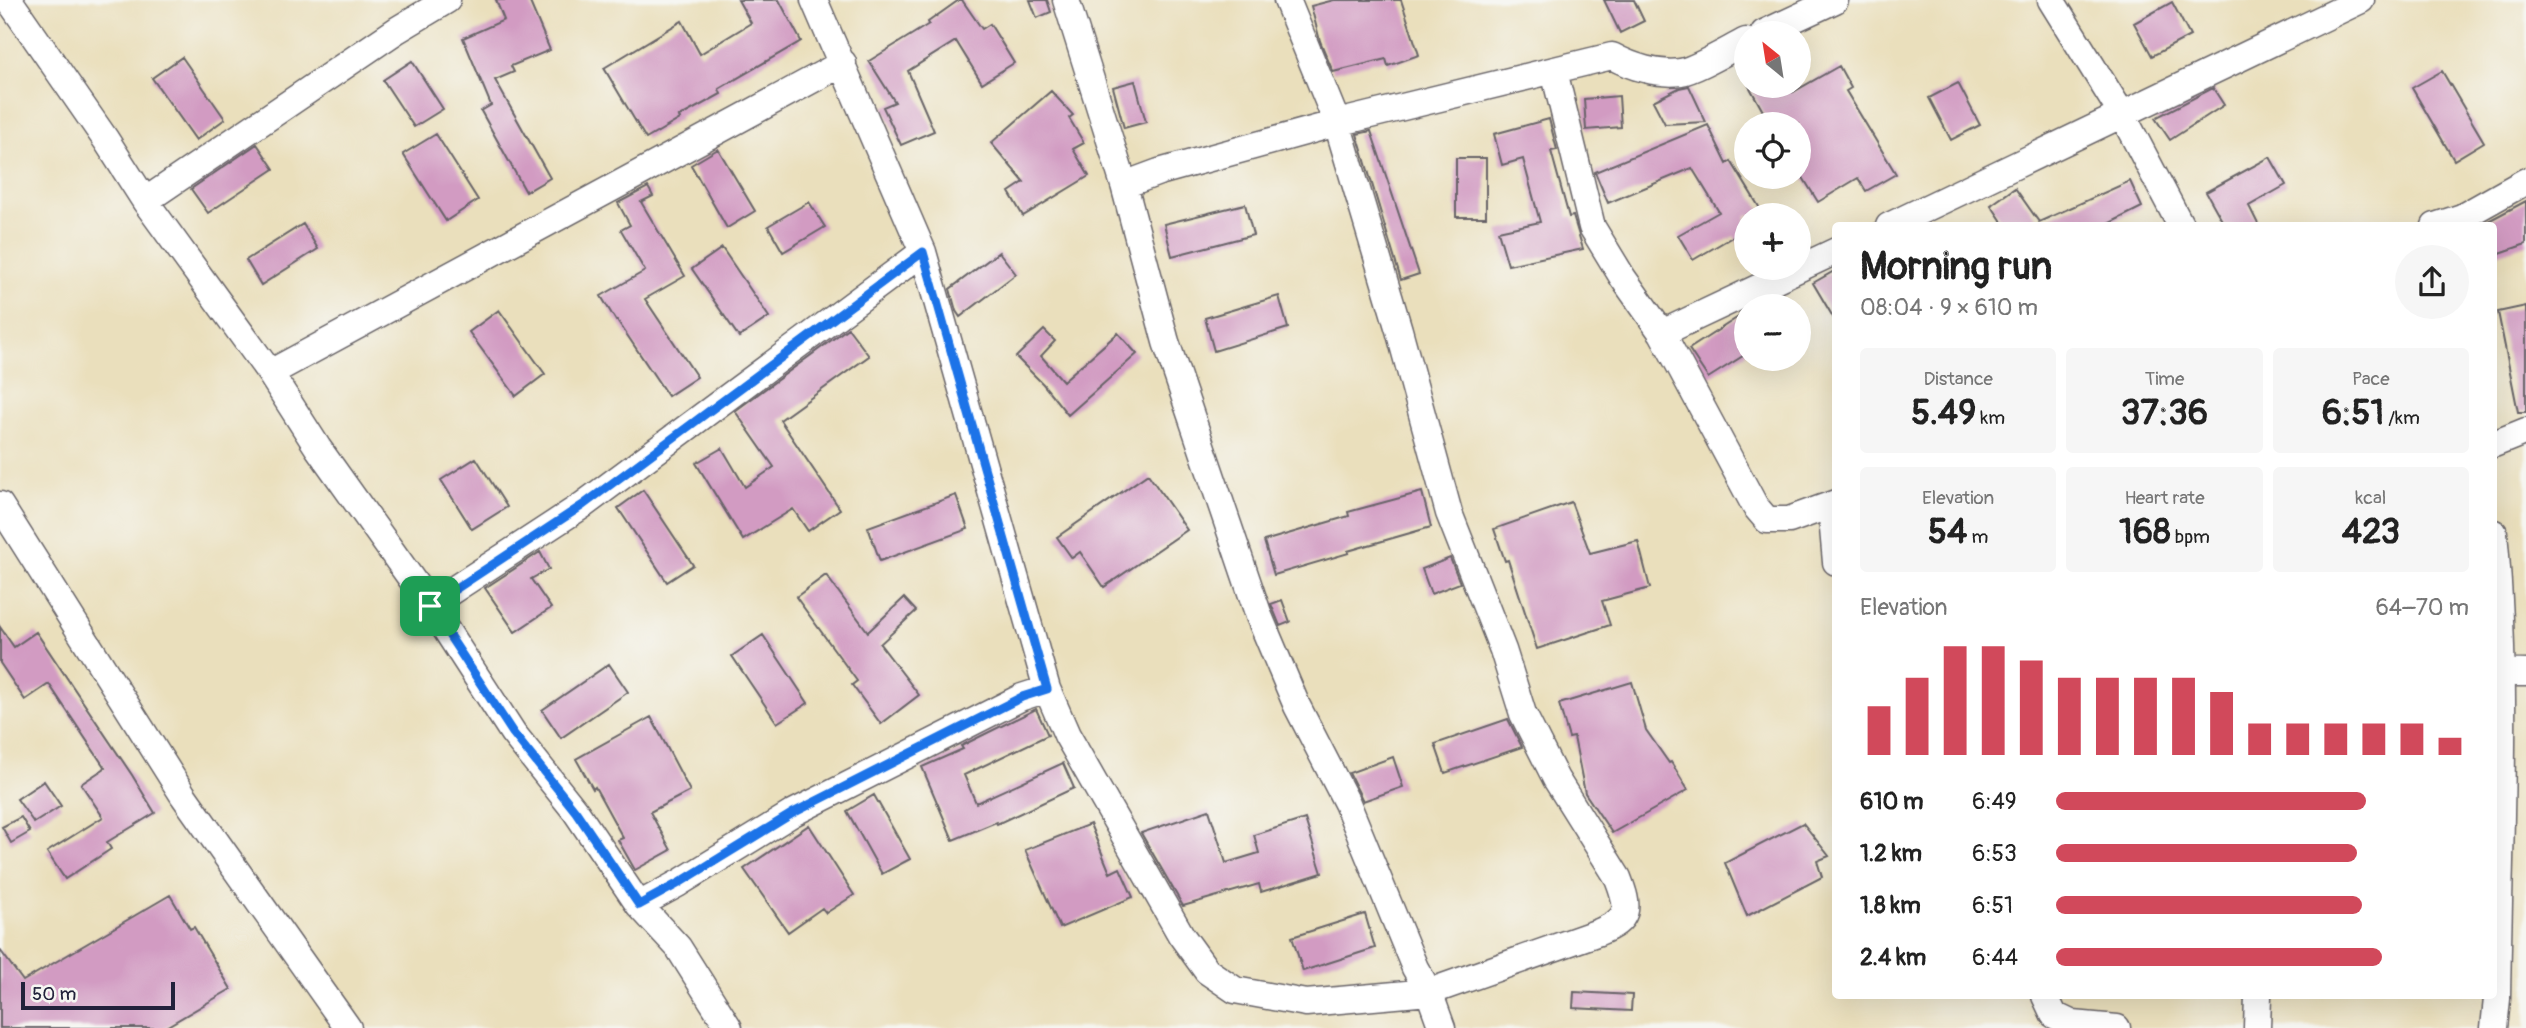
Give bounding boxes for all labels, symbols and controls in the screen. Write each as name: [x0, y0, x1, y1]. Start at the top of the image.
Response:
north arrow: [1734, 21, 1811, 98]
map controls: [1734, 21, 1811, 371]
button: locate: [1734, 112, 1811, 189]
button: +: [1734, 203, 1811, 280]
text: Morning run: [1860, 243, 2052, 291]
button: share: [2395, 245, 2469, 319]
text: 08:04 · 9 × 610 m: [1860, 293, 2038, 322]
button: −: [1734, 294, 1811, 371]
text: Distance: [1923, 367, 1993, 391]
text: Time: [2145, 367, 2184, 391]
text: Pace: [2352, 367, 2390, 391]
text: 5.49: [1911, 391, 1976, 435]
text: 37:36: [2121, 391, 2208, 435]
text: 6:51: [2322, 391, 2384, 435]
text: km: [1976, 406, 2005, 430]
text: /km: [2384, 406, 2420, 430]
text: Elevation: [1922, 486, 1994, 510]
text: Heart rate: [2124, 486, 2205, 510]
text: kcal: [2355, 486, 2386, 510]
text: 54: [1928, 510, 1967, 554]
text: 168: [2119, 510, 2171, 554]
text: 423: [2342, 510, 2400, 554]
text: m: [1967, 525, 1988, 549]
text: bpm: [2171, 525, 2210, 549]
pin: [400, 576, 460, 636]
icon: arrive: [411, 587, 449, 625]
text: Elevation: [1860, 593, 1948, 622]
text: 64–70 m: [2375, 593, 2469, 622]
text: 610 m: [1860, 787, 1924, 816]
text: 6:49: [1972, 787, 2017, 816]
text: 1.2 km: [1860, 839, 1922, 868]
text: 6:53: [1972, 839, 2017, 868]
text: 1.8 km: [1860, 891, 1921, 920]
text: 6:51: [1972, 891, 2013, 920]
text: 2.4 km: [1860, 943, 1926, 972]
text: 6:44: [1972, 943, 2018, 972]
scale bar: [21, 979, 175, 1011]
text: 50 m: [32, 982, 76, 1006]

